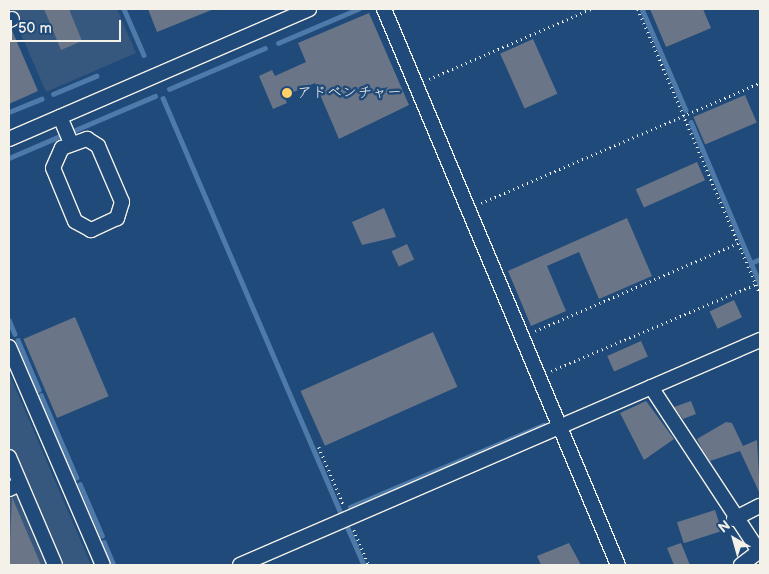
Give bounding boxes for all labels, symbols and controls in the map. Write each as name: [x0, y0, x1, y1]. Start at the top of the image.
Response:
scale bar: [12, 10, 124, 42]
text: 50 m: [18, 19, 52, 38]
place label: アドベンチャー: [297, 84, 402, 102]
marker: アドベンチャー: [281, 87, 293, 99]
north arrow: [709, 514, 759, 564]
text: N: [715, 517, 734, 537]

